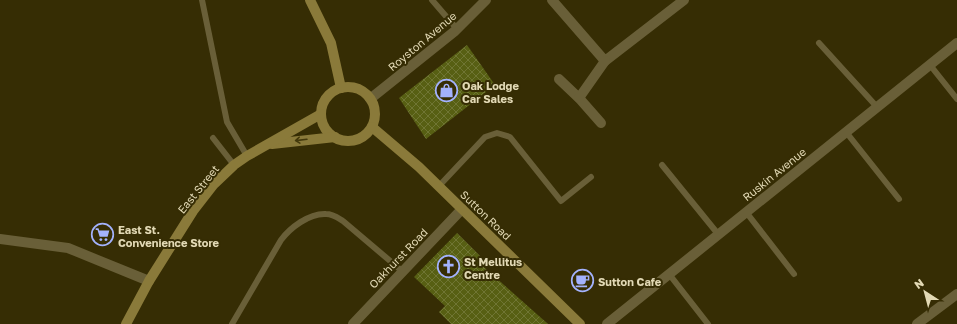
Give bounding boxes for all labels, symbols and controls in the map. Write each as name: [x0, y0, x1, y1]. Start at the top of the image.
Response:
street label: Royston Avenue: [385, 9, 459, 73]
shop icon: Oak Lodge Car Sales: [434, 78, 460, 104]
place label: Oak Lodge Car Sales: [462, 79, 519, 105]
one-way arrow: [295, 136, 308, 144]
street label: Ruskin Avenue: [740, 145, 808, 203]
street label: East Street: [175, 162, 221, 216]
street label: Sutton Road: [458, 188, 514, 242]
supermarket icon: East St. Convenience Store: [90, 222, 116, 248]
place label: East St. Convenience Store: [118, 223, 220, 249]
street label: Oakhurst Road: [366, 225, 430, 291]
church icon: St Mellitus Centre: [435, 254, 461, 280]
place label: St Mellitus Centre: [464, 255, 522, 281]
cafe icon: Sutton Cafe: [569, 268, 595, 294]
north arrow: [905, 272, 945, 312]
place label: Sutton Cafe: [598, 275, 662, 288]
text: N: [912, 276, 926, 291]

